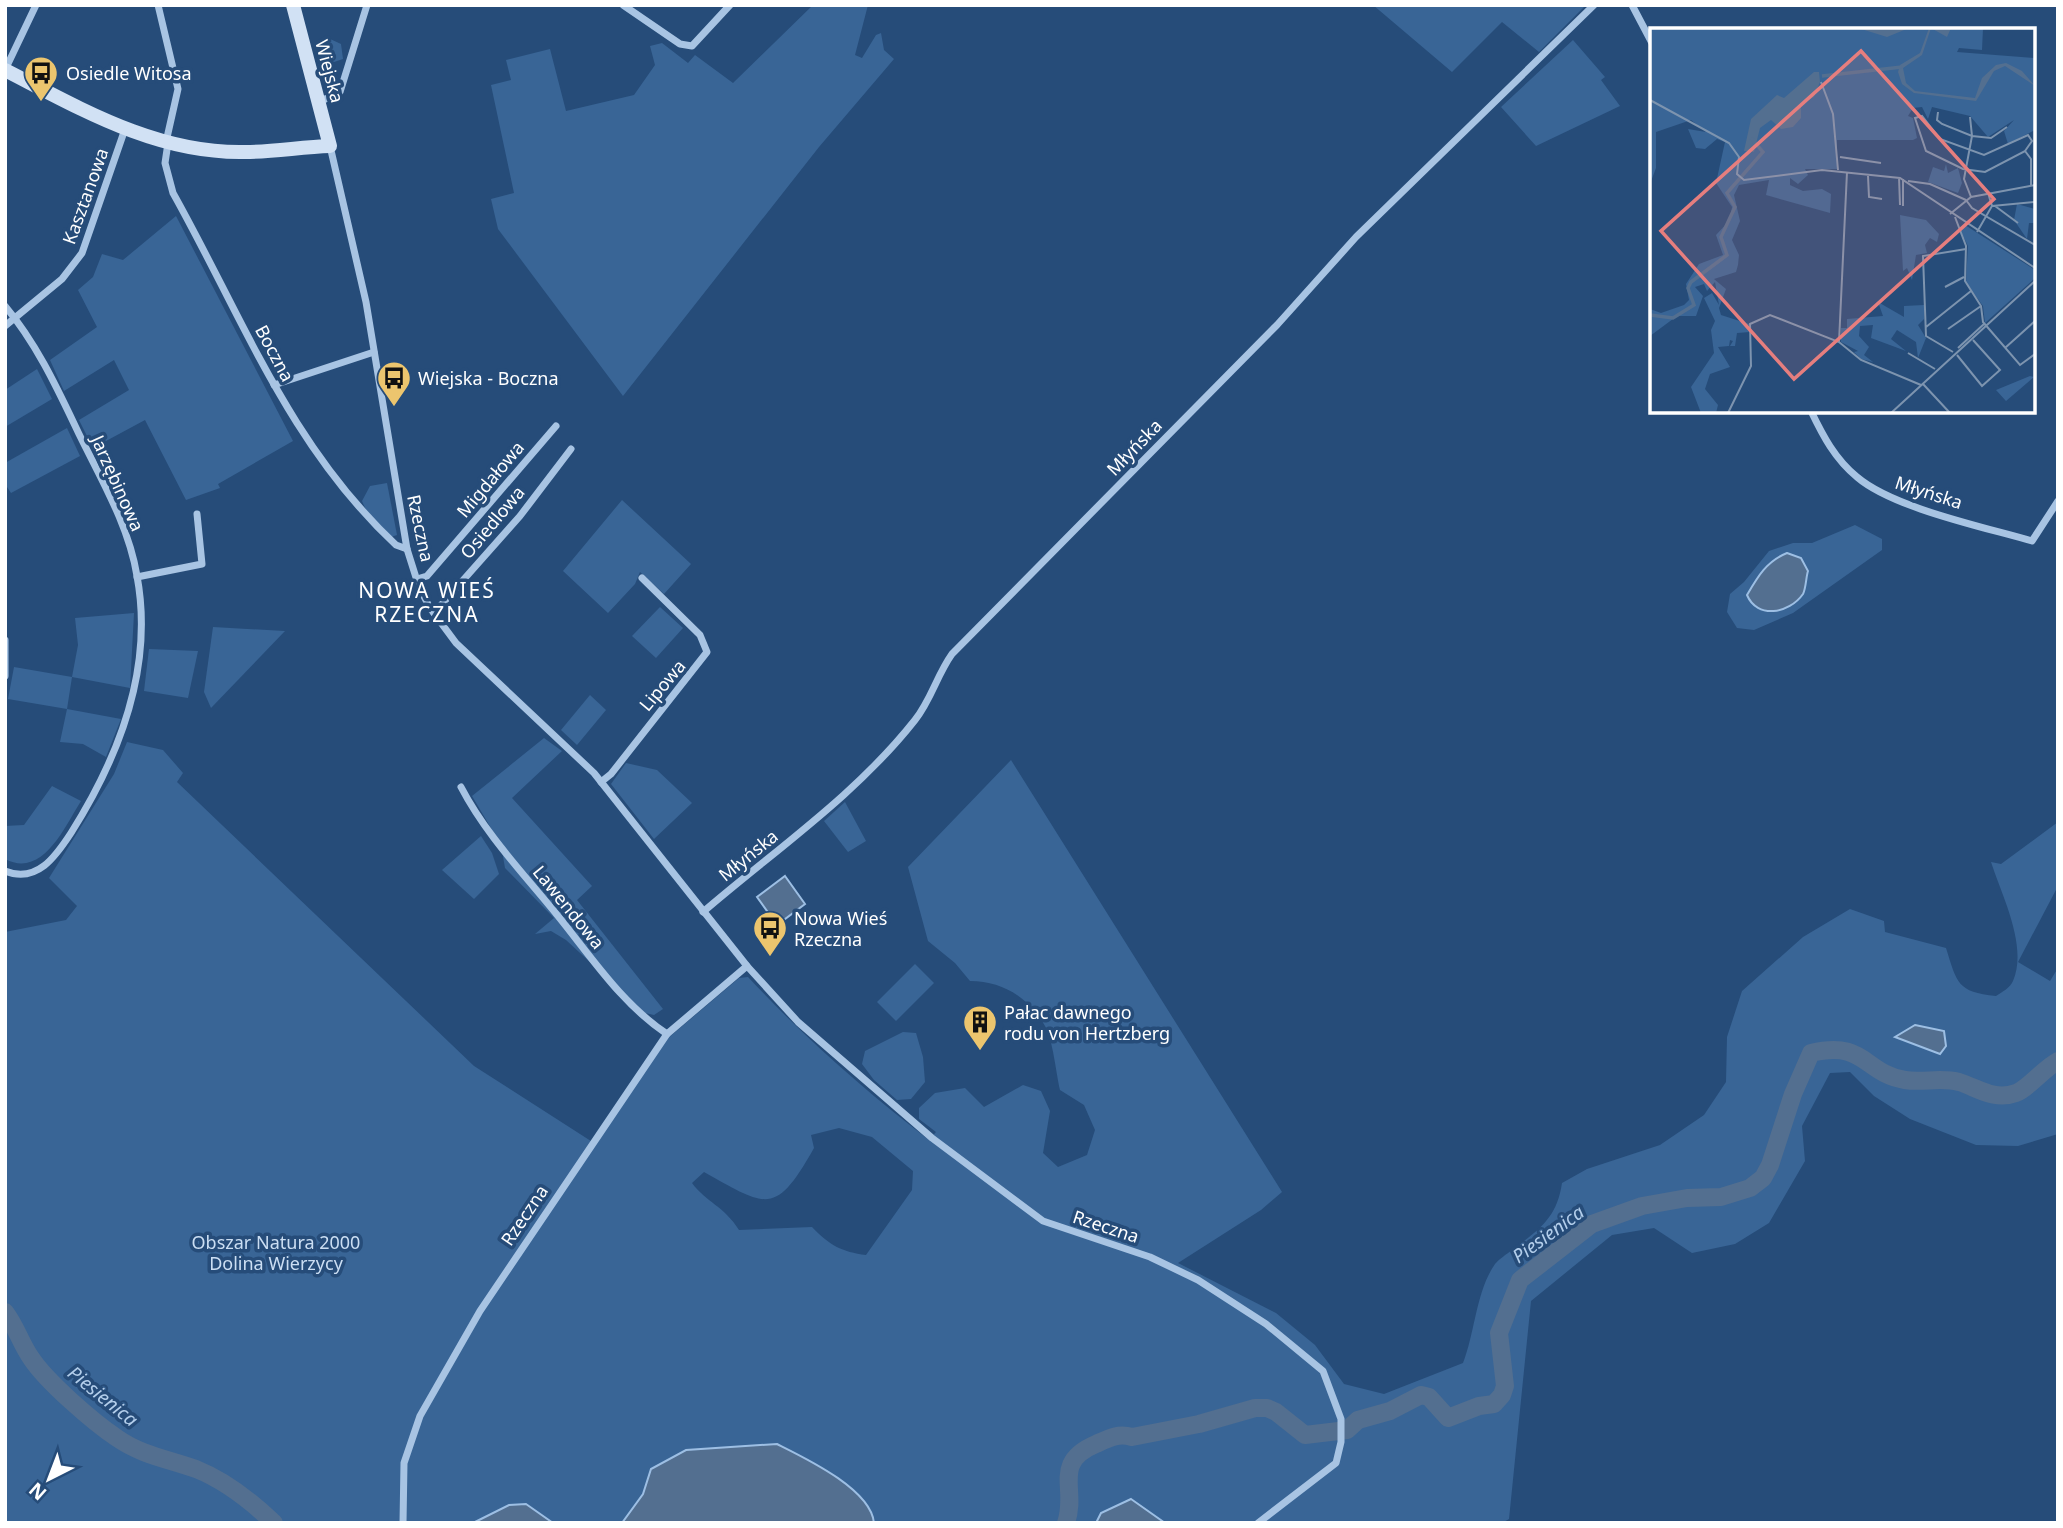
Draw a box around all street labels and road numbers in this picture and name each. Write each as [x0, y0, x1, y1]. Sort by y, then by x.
street label: Wiejska [310, 37, 350, 105]
street label: Kasztanowa [56, 145, 114, 247]
street label: Boczna [250, 320, 300, 386]
street label: Młyńska [1101, 414, 1167, 480]
street label: Jarzębinowa [85, 429, 150, 535]
street label: Migdałowa [451, 436, 529, 522]
street label: Młyńska [1892, 470, 1966, 514]
street label: Osiedlowa [455, 481, 529, 563]
street label: Rzeczna [402, 492, 440, 564]
street label: Lipowa [634, 654, 690, 716]
street label: Młyńska [713, 824, 783, 886]
street label: Lawendowa [528, 860, 610, 954]
street label: Rzeczna [495, 1180, 553, 1250]
street label: Rzeczna [1070, 1204, 1142, 1248]

